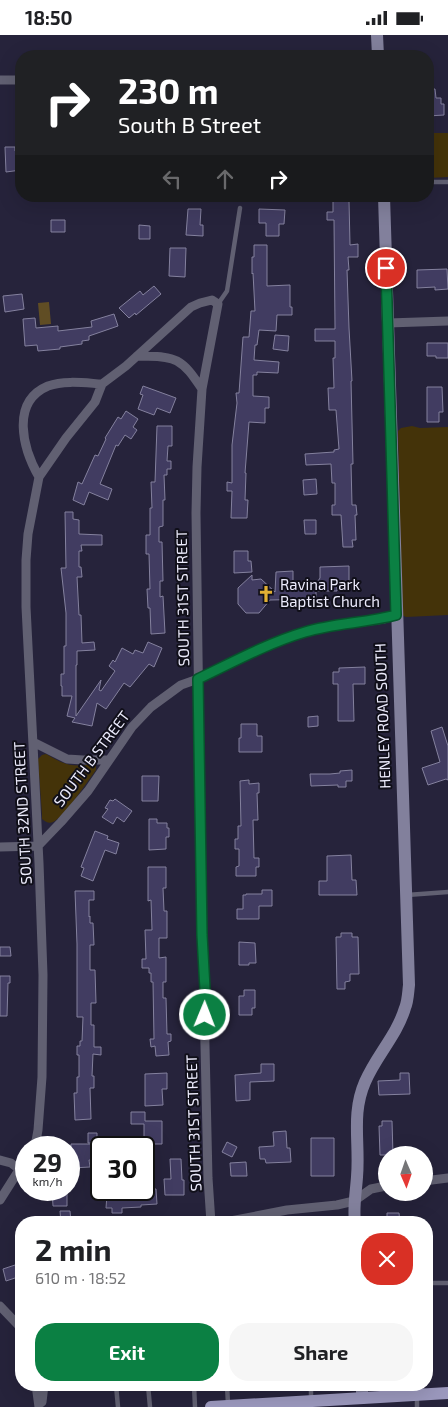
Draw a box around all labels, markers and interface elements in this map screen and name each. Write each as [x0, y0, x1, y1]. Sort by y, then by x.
text: 18:50 [25, 6, 72, 29]
text: 230 m [118, 69, 219, 111]
icon: right [35, 70, 100, 135]
text: South B Street [118, 111, 261, 137]
icon: left [158, 165, 186, 193]
icon: ahead [211, 165, 239, 193]
icon: right [264, 165, 292, 193]
pin [365, 247, 407, 289]
icon: arrive [372, 254, 400, 282]
street label: SOUTH 31ST STREET [172, 529, 192, 667]
place label: Ravina Park Baptist Church [280, 575, 380, 610]
church icon: Ravina Park Baptist Church [256, 584, 276, 604]
street label: HENLEY ROAD SOUTH [370, 643, 394, 789]
street label: SOUTH B STREET [49, 707, 133, 810]
street label: SOUTH 32ND STREET [9, 741, 35, 885]
position arrow [178, 988, 230, 1040]
street label: SOUTH 31ST STREET [182, 1054, 204, 1192]
speed limit sign: 30 [90, 1136, 155, 1201]
north arrow [378, 1146, 432, 1201]
map controls [378, 1146, 433, 1201]
text: 29 [33, 1147, 62, 1177]
text: km/h [33, 1174, 62, 1188]
text: 2 min [35, 1231, 112, 1267]
button: close [361, 1233, 413, 1285]
text: 610 m · 18:52 [35, 1268, 126, 1287]
button: Exit [35, 1323, 219, 1381]
button: Share [229, 1323, 413, 1381]

